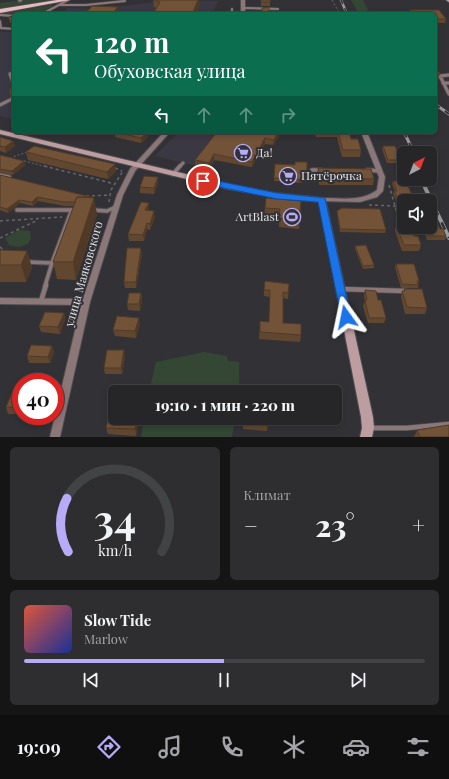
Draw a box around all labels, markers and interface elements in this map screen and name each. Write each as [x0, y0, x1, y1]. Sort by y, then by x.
text: 120 m [94, 23, 169, 60]
icon: left [28, 28, 80, 80]
text: Обуховская улица [94, 59, 245, 83]
icon: left [151, 104, 173, 126]
icon: ahead [193, 104, 215, 126]
icon: ahead [235, 104, 257, 126]
icon: right [277, 104, 299, 126]
supermarket icon: Да! [233, 143, 253, 163]
place label: Да! [256, 144, 273, 160]
north arrow [397, 146, 437, 186]
map controls [397, 146, 437, 234]
pin [186, 164, 220, 198]
supermarket icon: Пятёрочка [278, 166, 298, 186]
place label: Пятёрочка [301, 167, 362, 183]
icon: arrive [192, 170, 214, 192]
button: sound [397, 194, 437, 234]
sports icon: ArtBlast [282, 207, 302, 227]
place label: ArtBlast [234, 208, 280, 224]
street label: улица Маяковского [60, 219, 106, 329]
position arrow [325, 296, 367, 338]
speed limit sign: 40 [12, 373, 64, 425]
text: 19:10 · 1 мин · 220 m [155, 395, 295, 415]
text: Климат [244, 486, 291, 503]
text: 34 [94, 489, 136, 544]
text: 23° [315, 505, 355, 545]
text: − [244, 510, 258, 540]
text: + [412, 510, 425, 540]
text: km/h [98, 540, 132, 559]
text: Slow Tide [84, 610, 151, 630]
text: Marlow [84, 630, 128, 647]
icon: previous [80, 669, 102, 691]
icon: pause [213, 669, 235, 691]
icon: next [347, 669, 369, 691]
icon: directions [95, 733, 123, 761]
icon: music [156, 733, 184, 761]
icon: phone [218, 733, 246, 761]
icon: climate [280, 733, 308, 761]
icon: car [342, 733, 370, 761]
icon: filters [404, 733, 432, 761]
text: 19:09 [17, 735, 61, 759]

